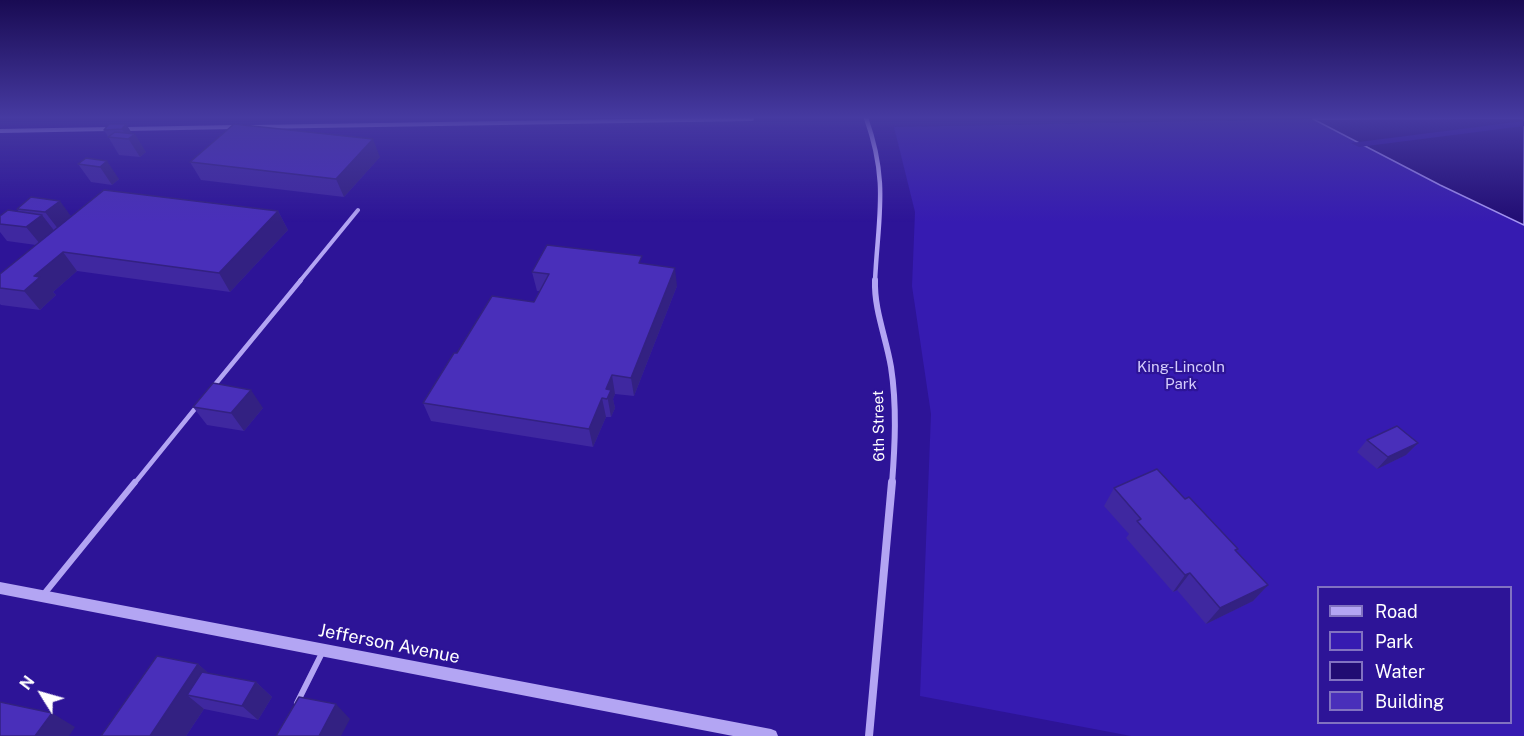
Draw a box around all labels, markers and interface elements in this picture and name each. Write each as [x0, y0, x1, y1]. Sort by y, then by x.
park label: King-Lincoln Park [1137, 358, 1225, 393]
street label: 6th Street [869, 390, 889, 462]
legend [1317, 586, 1512, 724]
text: Road [1375, 601, 1418, 622]
street label: Jefferson Avenue [316, 620, 462, 668]
text: Park [1375, 631, 1413, 652]
text: Water [1375, 661, 1425, 682]
north arrow [12, 664, 72, 724]
text: N [16, 672, 39, 694]
text: Building [1375, 691, 1444, 712]

